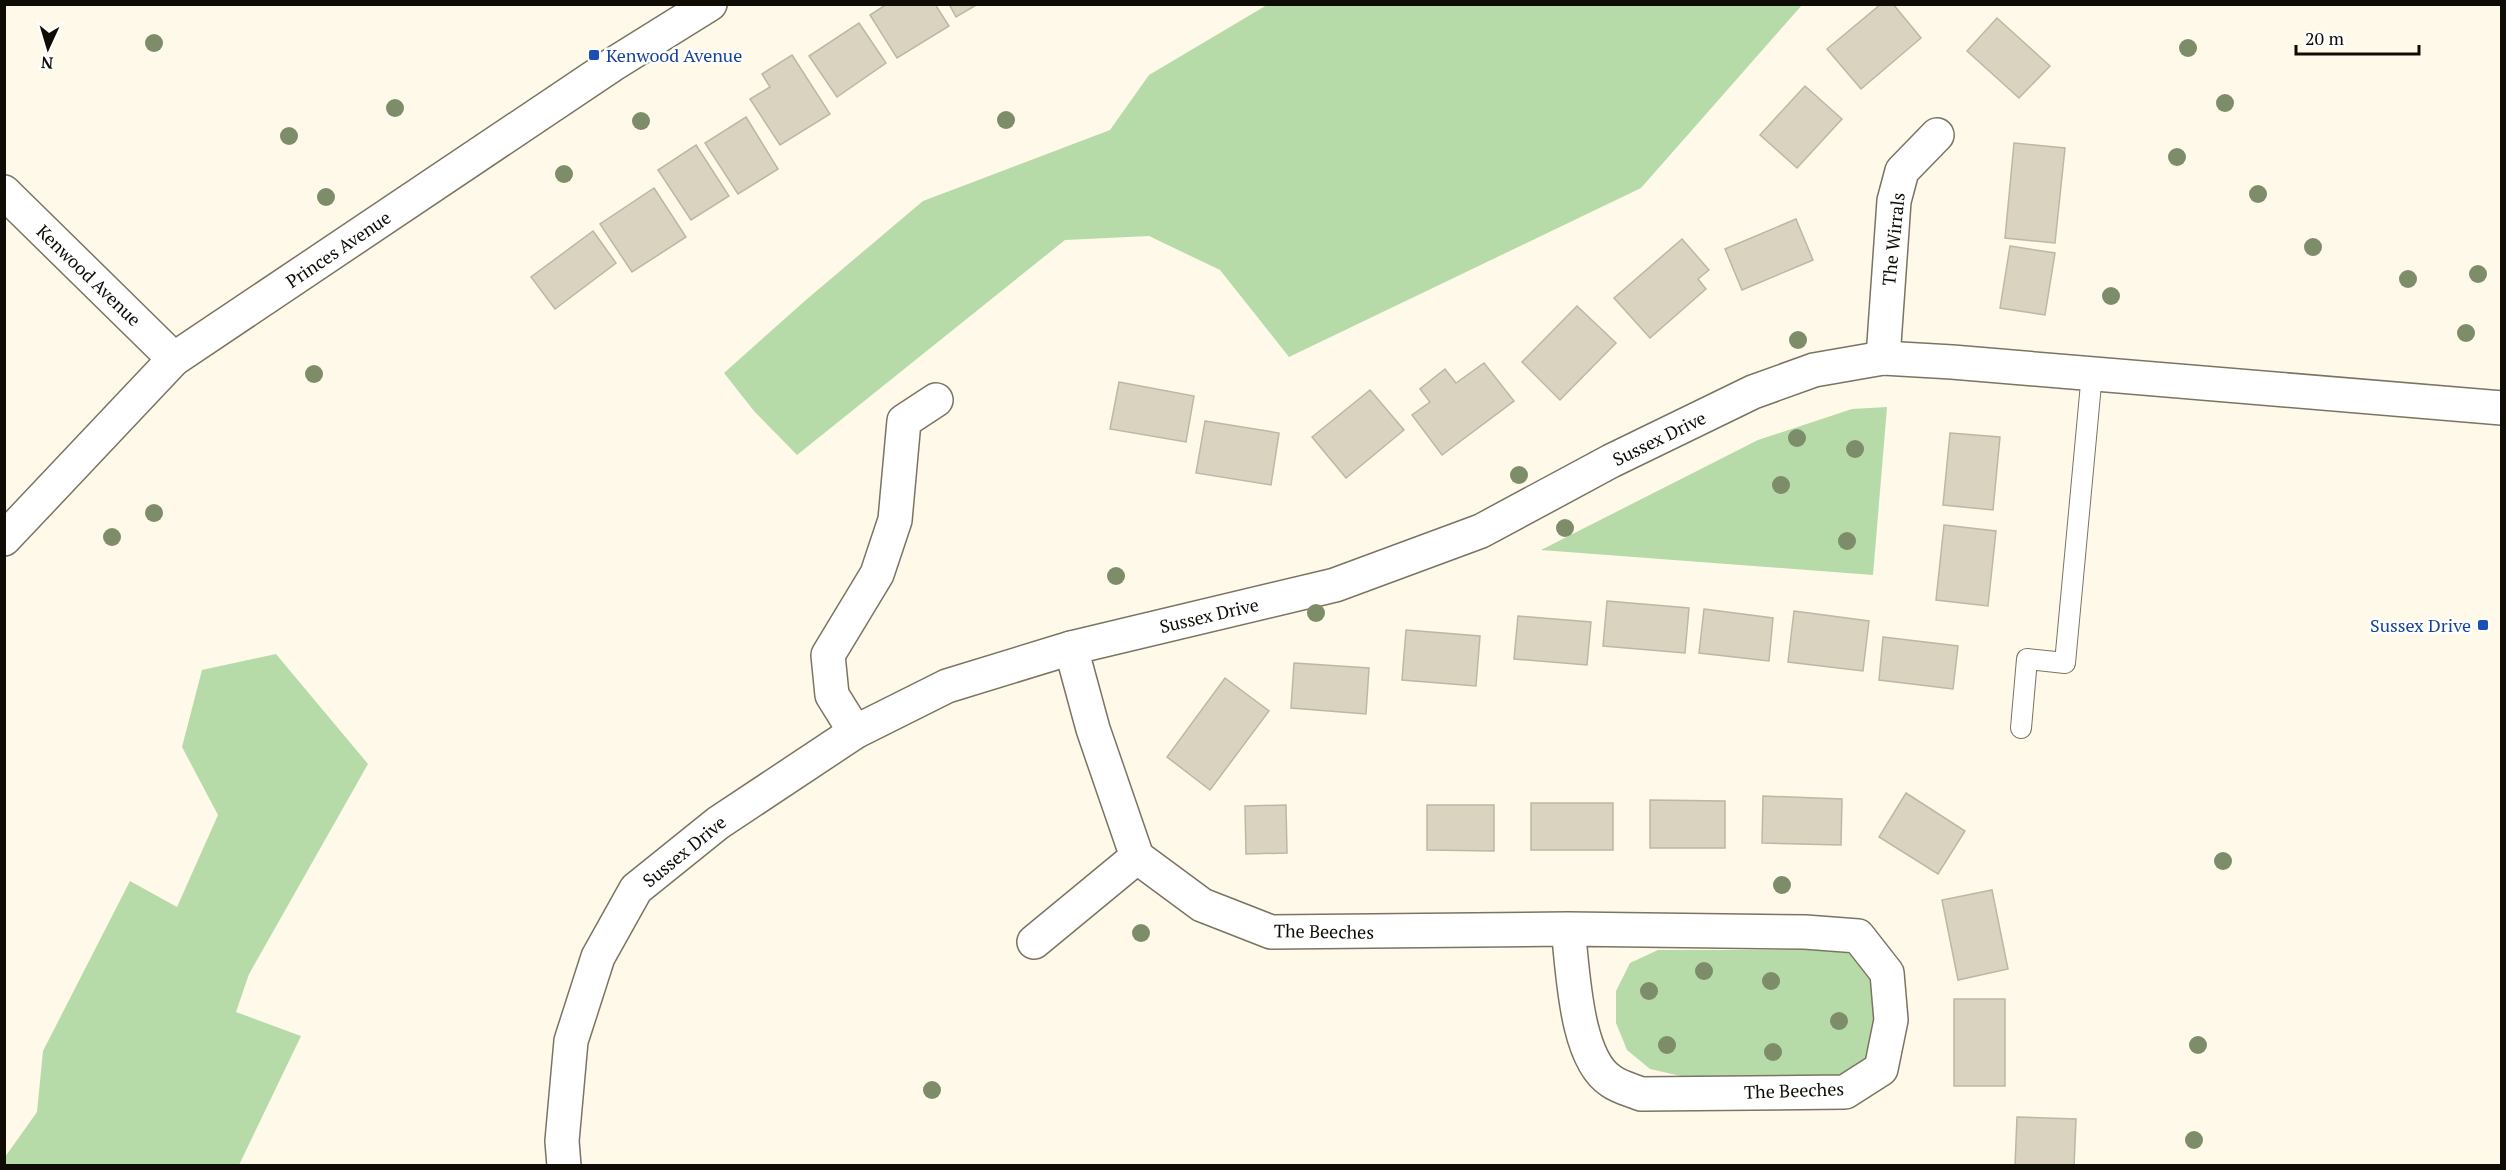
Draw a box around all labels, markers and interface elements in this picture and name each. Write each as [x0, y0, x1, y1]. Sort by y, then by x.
north arrow [18, 18, 78, 78]
scale bar [2296, 18, 2419, 56]
text: 20 m [2305, 26, 2345, 50]
place label: Kenwood Avenue [606, 43, 742, 67]
marker: Kenwood Avenue [587, 48, 601, 62]
text: N [40, 52, 54, 74]
street label: The Wirrals [1876, 191, 1910, 287]
street label: Princes Avenue [281, 205, 395, 293]
street label: Kenwood Avenue [32, 219, 146, 331]
street label: Sussex Drive [1608, 405, 1710, 471]
street label: Sussex Drive [1157, 592, 1261, 638]
place label: Sussex Drive [2370, 613, 2471, 637]
marker: Sussex Drive [2476, 618, 2490, 632]
street label: Sussex Drive [637, 810, 731, 892]
street label: The Beeches [1274, 918, 1374, 944]
street label: The Beeches [1744, 1076, 1844, 1104]

